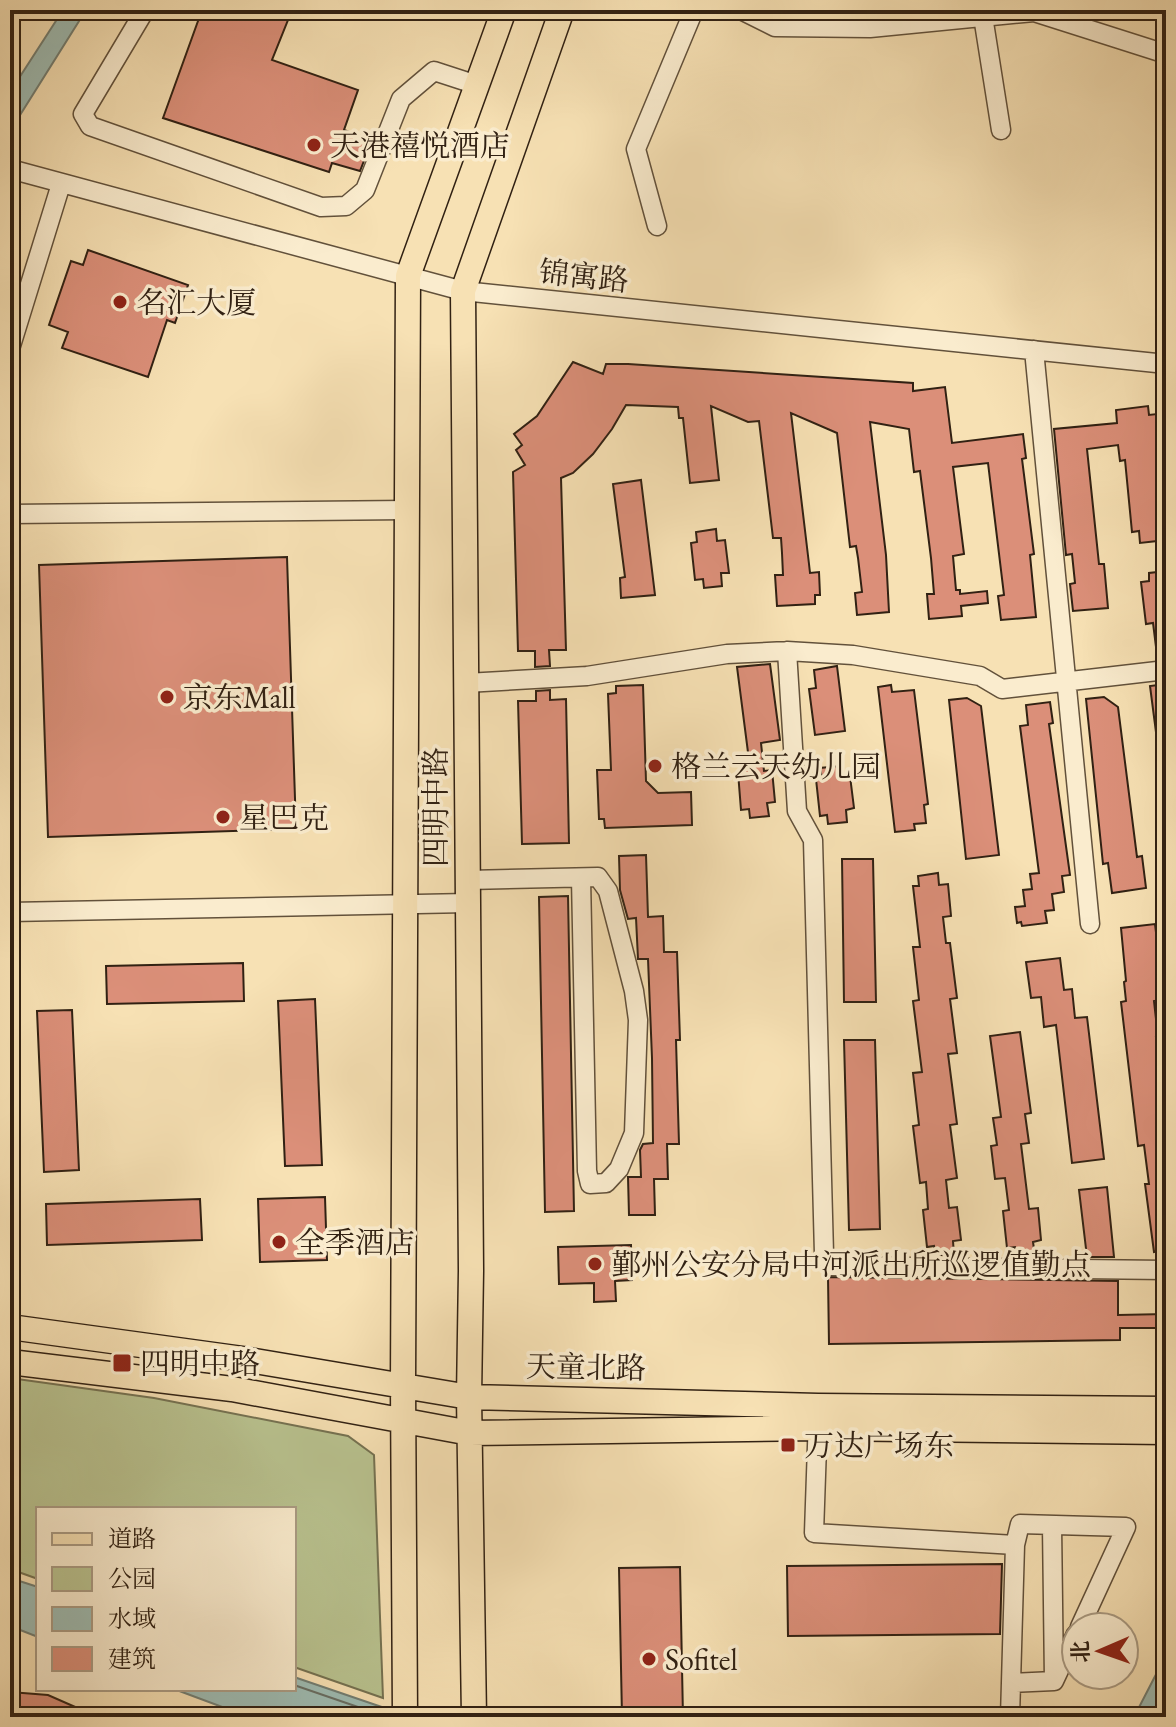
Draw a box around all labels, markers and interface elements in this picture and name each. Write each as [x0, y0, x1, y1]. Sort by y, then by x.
place label: 天港禧悦酒店 [330, 126, 510, 165]
marker: 天港禧悦酒店 [305, 136, 323, 154]
street label: 锦寓路 [537, 252, 631, 300]
place label: 名汇大厦 [136, 283, 256, 322]
marker: 名汇大厦 [111, 293, 129, 311]
place label: 京东Mall [183, 678, 296, 717]
marker: 京东Mall [158, 688, 176, 706]
street label: 四明中路 [416, 747, 455, 867]
place label: 格兰云天幼儿园 [671, 747, 881, 786]
marker: 格兰云天幼儿园 [646, 757, 664, 775]
place label: 星巴克 [239, 798, 329, 837]
marker: 星巴克 [214, 808, 232, 826]
place label: 全季酒店 [295, 1223, 415, 1262]
marker: 全季酒店 [270, 1233, 288, 1251]
place label: 鄞州公安分局中河派出所巡逻值勤点 [611, 1245, 1091, 1284]
marker: 鄞州公安分局中河派出所巡逻值勤点 [586, 1255, 604, 1273]
place label: 四明中路 [140, 1344, 260, 1383]
street label: 天童北路 [526, 1346, 646, 1388]
marker: 四明中路 [111, 1352, 133, 1374]
place label: 万达广场东 [804, 1426, 954, 1465]
marker: 万达广场东 [779, 1436, 797, 1454]
legend [36, 1507, 296, 1691]
text: 道路 [108, 1523, 156, 1554]
text: 公园 [108, 1563, 156, 1594]
text: 水域 [108, 1603, 156, 1634]
north arrow [1060, 1611, 1140, 1691]
place label: Sofitel [665, 1640, 738, 1679]
text: 北 [1066, 1640, 1095, 1663]
text: 建筑 [108, 1643, 156, 1674]
marker: Sofitel [640, 1650, 658, 1668]

